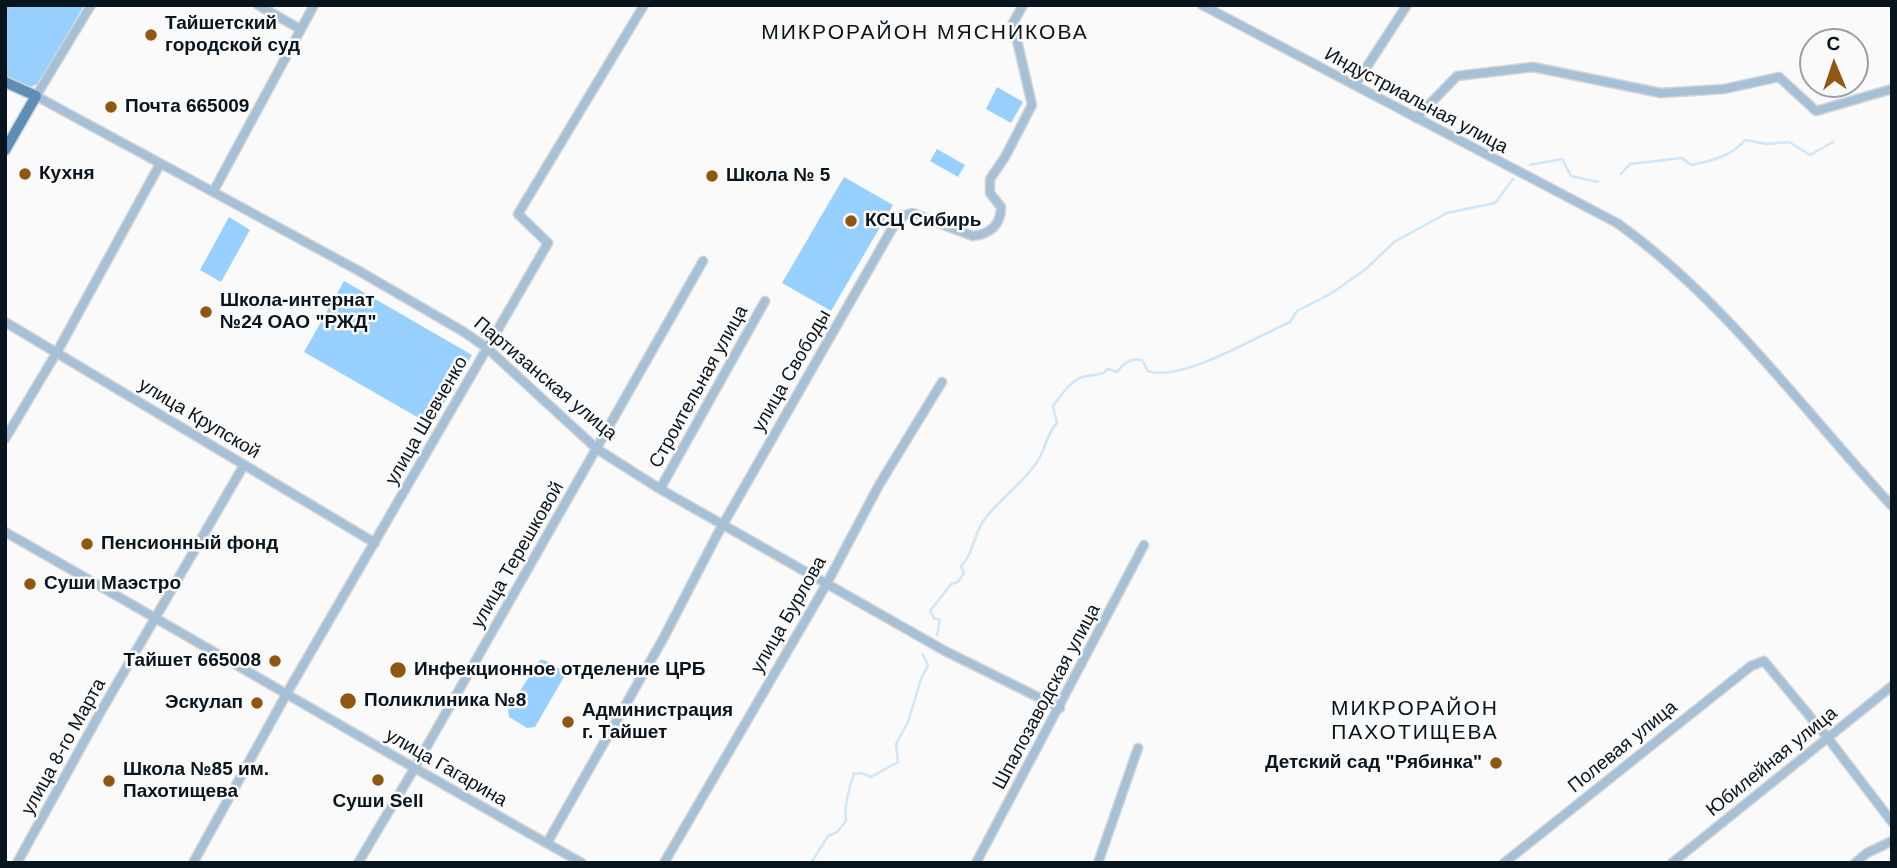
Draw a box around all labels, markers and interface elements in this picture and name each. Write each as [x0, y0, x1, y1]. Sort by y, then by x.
place label: Тайшетский городской суд [165, 13, 300, 57]
district label: МИКРОРАЙОН МЯСНИКОВА [764, 20, 1086, 46]
marker: Тайшетский городской суд [143, 27, 159, 43]
north arrow [1799, 28, 1869, 98]
text: С [1826, 33, 1841, 54]
street label: Индустриальная улица [1320, 43, 1512, 159]
place label: Почта 665009 [125, 96, 249, 118]
marker: Почта 665009 [103, 99, 119, 115]
place label: Кухня [39, 163, 95, 185]
place label: Школа № 5 [726, 165, 830, 187]
marker: Кухня [17, 166, 33, 182]
marker: Школа № 5 [704, 168, 720, 184]
place label: КСЦ Сибирь [865, 210, 981, 232]
marker: КСЦ Сибирь [843, 213, 859, 229]
place label: Школа-интернат №24 ОАО "РЖД" [220, 290, 377, 334]
street label: Строительная улица [645, 302, 753, 472]
marker: Школа-интернат №24 ОАО "РЖД" [198, 304, 214, 320]
street label: улица Свободы [748, 306, 836, 436]
street label: Партизанская улица [469, 312, 621, 446]
street label: улица Шевченко [381, 353, 473, 489]
street label: улица Крупской [134, 374, 264, 464]
street label: улица Терешковой [467, 478, 569, 632]
place label: Пенсионный фонд [101, 533, 278, 555]
marker: Пенсионный фонд [79, 536, 95, 552]
street label: улица Бурлова [746, 553, 832, 677]
place label: Суши Маэстро [44, 573, 181, 595]
marker: Суши Маэстро [22, 576, 38, 592]
street label: Шпалозаводская улица [988, 600, 1106, 794]
place label: Тайшет 665008 [123, 650, 261, 672]
marker: Тайшет 665008 [267, 653, 283, 669]
place label: Инфекционное отделение ЦРБ [414, 659, 705, 681]
marker: Инфекционное отделение ЦРБ [388, 660, 408, 680]
street label: улица 8-го Марта [17, 675, 111, 819]
place label: Поликлиника №8 [364, 690, 526, 712]
marker: Поликлиника №8 [338, 691, 358, 711]
place label: Эскулап [165, 692, 243, 714]
marker: Эскулап [249, 695, 265, 711]
district label: МИКРОРАЙОН ПАХОТИЩЕВА [1332, 696, 1498, 746]
street label: Полевая улица [1564, 696, 1682, 798]
place label: Администрация г. Тайшет [582, 700, 733, 744]
street label: Юбилейная улица [1702, 702, 1842, 822]
marker: Администрация г. Тайшет [560, 714, 576, 730]
street label: улица Гагарина [381, 724, 511, 812]
place label: Детский сад "Рябинка" [1265, 752, 1482, 774]
marker: Детский сад "Рябинка" [1488, 755, 1504, 771]
place label: Школа №85 им. Пахотищева [123, 759, 269, 803]
marker: Суши Sell [370, 772, 386, 788]
marker: Школа №85 им. Пахотищева [101, 773, 117, 789]
place label: Суши Sell [333, 791, 423, 813]

